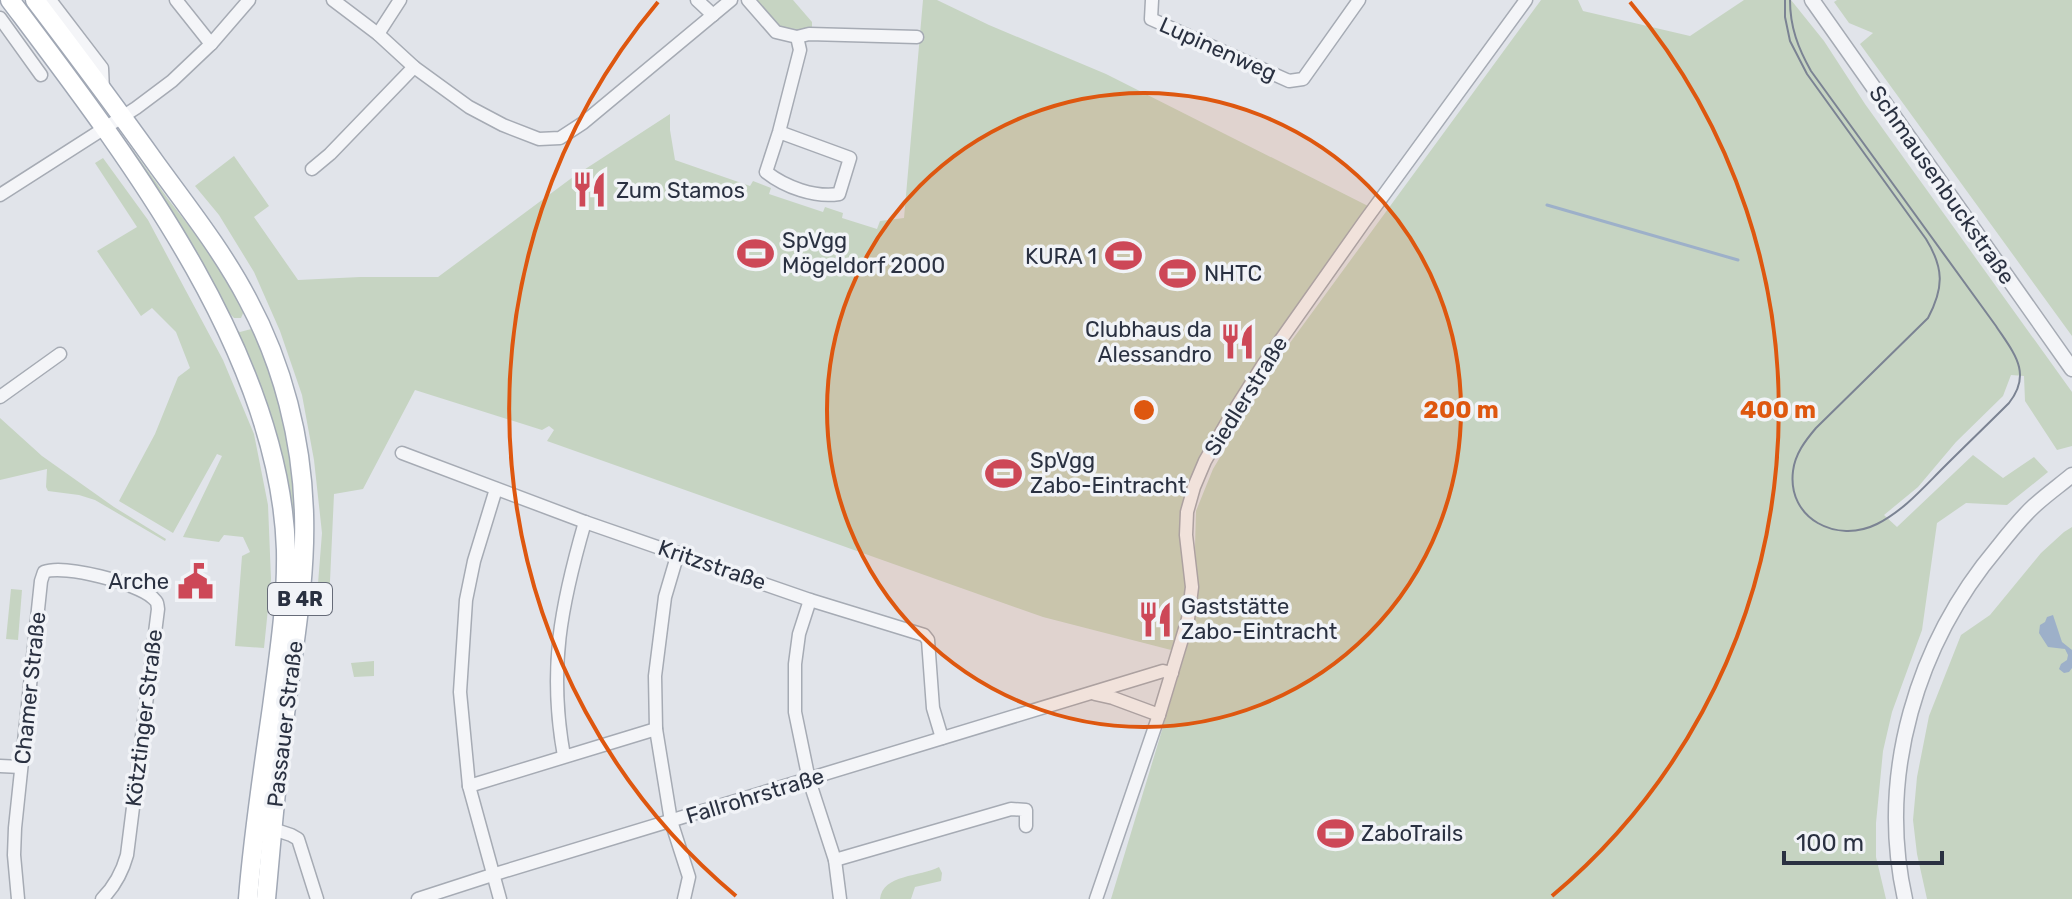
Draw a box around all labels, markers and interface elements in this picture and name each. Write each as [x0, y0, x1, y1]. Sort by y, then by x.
street label: Lupinenweg [1155, 11, 1281, 87]
street label: Schmausenbuckstraße [1863, 81, 2021, 289]
restaurant icon: Zum Stamos [571, 171, 609, 209]
place label: Zum Stamos [616, 177, 745, 204]
place label: SpVgg Mögeldorf 2000 [782, 227, 945, 279]
sports icon: SpVgg Mögeldorf 2000 [737, 234, 775, 272]
sports icon: KURA 1 [1104, 237, 1142, 275]
place label: KURA 1 [1025, 243, 1097, 270]
sports icon: NHTC [1159, 254, 1197, 292]
place label: NHTC [1204, 260, 1262, 287]
place label: Clubhaus da Alessandro [1085, 316, 1212, 368]
restaurant icon: Clubhaus da Alessandro [1219, 323, 1257, 361]
street label: Siedlerstraße [1199, 331, 1293, 461]
centre of rings [1130, 396, 1158, 424]
text: 200 m [1423, 396, 1499, 424]
text: 400 m [1740, 396, 1816, 424]
place label: SpVgg Zabo-Eintracht [1030, 447, 1187, 499]
sports icon: SpVgg Zabo-Eintracht [985, 454, 1023, 492]
street label: Kritzstraße [655, 534, 769, 596]
public building icon: Arche [176, 562, 214, 600]
place label: Arche [108, 568, 169, 595]
road number: B 4R [268, 583, 332, 615]
place label: Gaststätte Zabo-Eintracht [1181, 593, 1338, 645]
restaurant icon: Gaststätte Zabo-Eintracht [1136, 600, 1174, 638]
street label: Chamer Straße [9, 610, 51, 766]
street label: Kötztinger Straße [120, 628, 168, 808]
street label: Passauer Straße [261, 639, 309, 809]
street label: Fallrohrstraße [683, 762, 827, 830]
sports icon: ZaboTrails [1316, 814, 1354, 852]
scale bar [1784, 815, 1942, 865]
place label: ZaboTrails [1361, 820, 1463, 847]
text: 100 m [1796, 829, 1864, 857]

